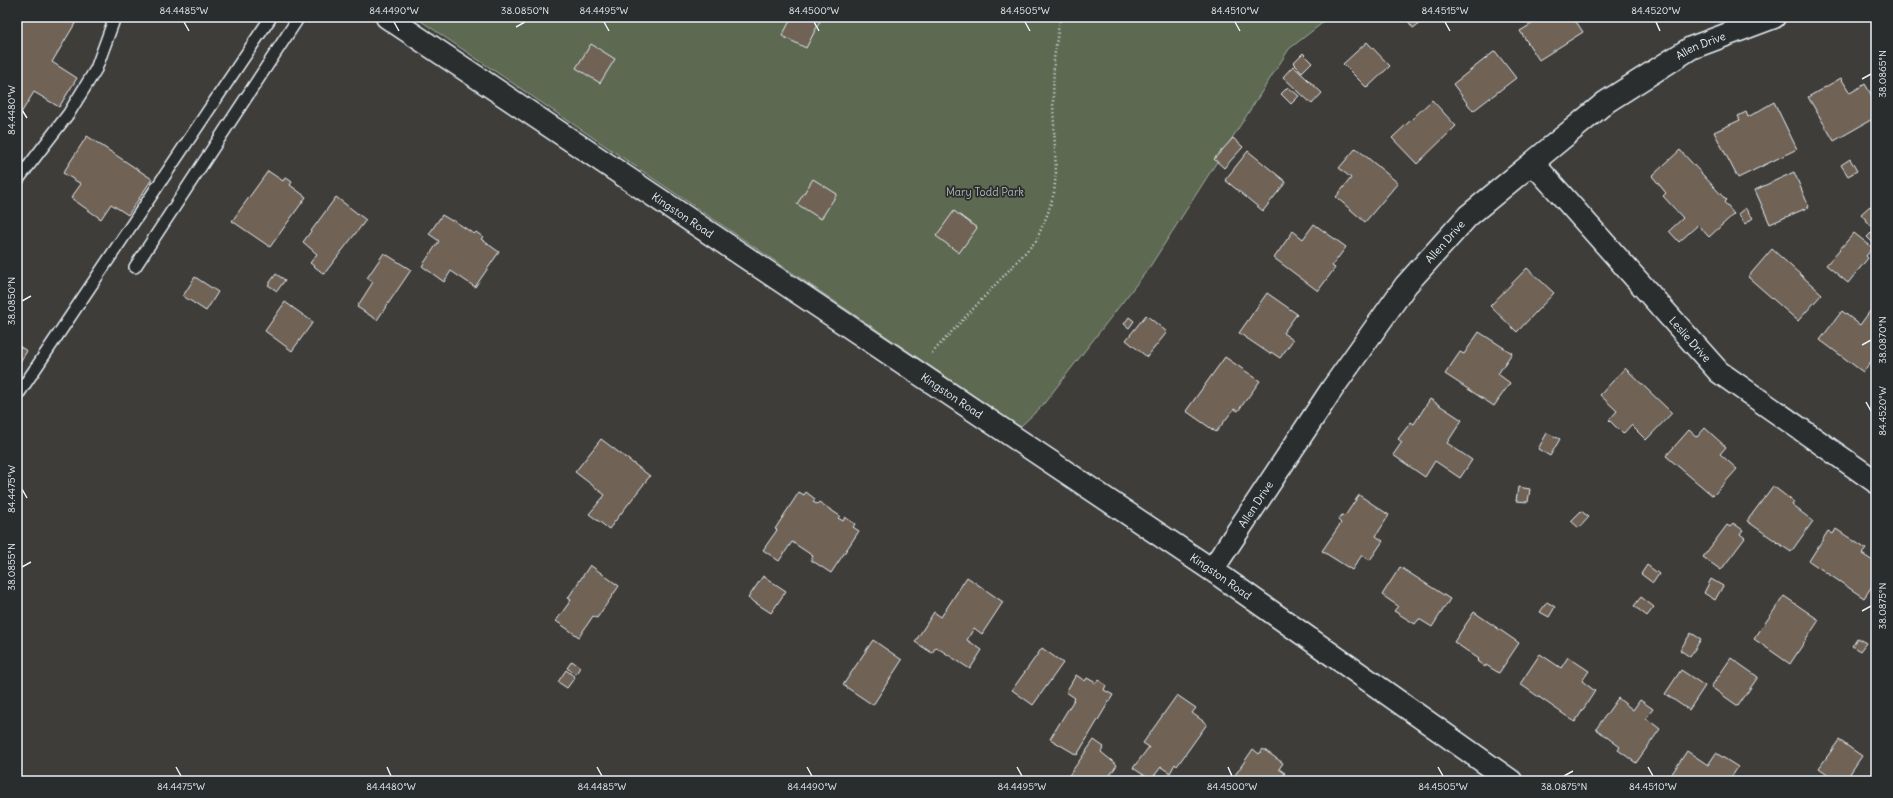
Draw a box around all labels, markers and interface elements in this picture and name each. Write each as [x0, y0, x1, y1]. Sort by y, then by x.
text: 84.4485°W [160, 4, 208, 17]
text: 84.4490°W [369, 4, 419, 17]
text: 38.0850°N [501, 4, 549, 17]
text: 84.4495°W [580, 4, 628, 17]
text: 84.4500°W [789, 4, 839, 17]
text: 84.4505°W [1000, 4, 1050, 17]
text: 84.4510°W [1211, 4, 1259, 17]
text: 84.4515°W [1421, 4, 1469, 17]
text: 84.4520°W [1631, 4, 1681, 17]
street label: Allen Drive [1673, 29, 1727, 63]
text: 38.0865°N [1876, 50, 1889, 98]
text: 84.4480°W [5, 85, 18, 135]
park label: Mary Todd Park [946, 185, 1024, 199]
street label: Kingston Road [649, 189, 717, 241]
street label: Allen Drive [1422, 217, 1468, 266]
text: 38.0850°N [5, 277, 18, 325]
street label: Leslie Drive [1666, 314, 1714, 365]
text: 38.0870°N [1876, 316, 1889, 364]
street label: Kingston Road [918, 370, 986, 422]
text: 84.4520°W [1876, 386, 1889, 436]
text: 84.4475°W [5, 465, 18, 513]
street label: Allen Drive [1235, 478, 1276, 530]
text: 38.0855°N [5, 543, 18, 591]
street label: Kingston Road [1187, 550, 1255, 603]
text: 38.0875°N [1876, 583, 1889, 629]
text: 84.4475°W [157, 780, 205, 793]
text: 84.4480°W [366, 780, 416, 793]
text: 84.4485°W [578, 780, 626, 793]
text: 84.4490°W [787, 780, 837, 793]
text: 84.4495°W [998, 780, 1046, 793]
text: 84.4500°W [1207, 780, 1257, 793]
text: 84.4505°W [1418, 780, 1468, 793]
text: 38.0875°N [1541, 780, 1587, 793]
text: 84.4510°W [1629, 780, 1677, 793]

